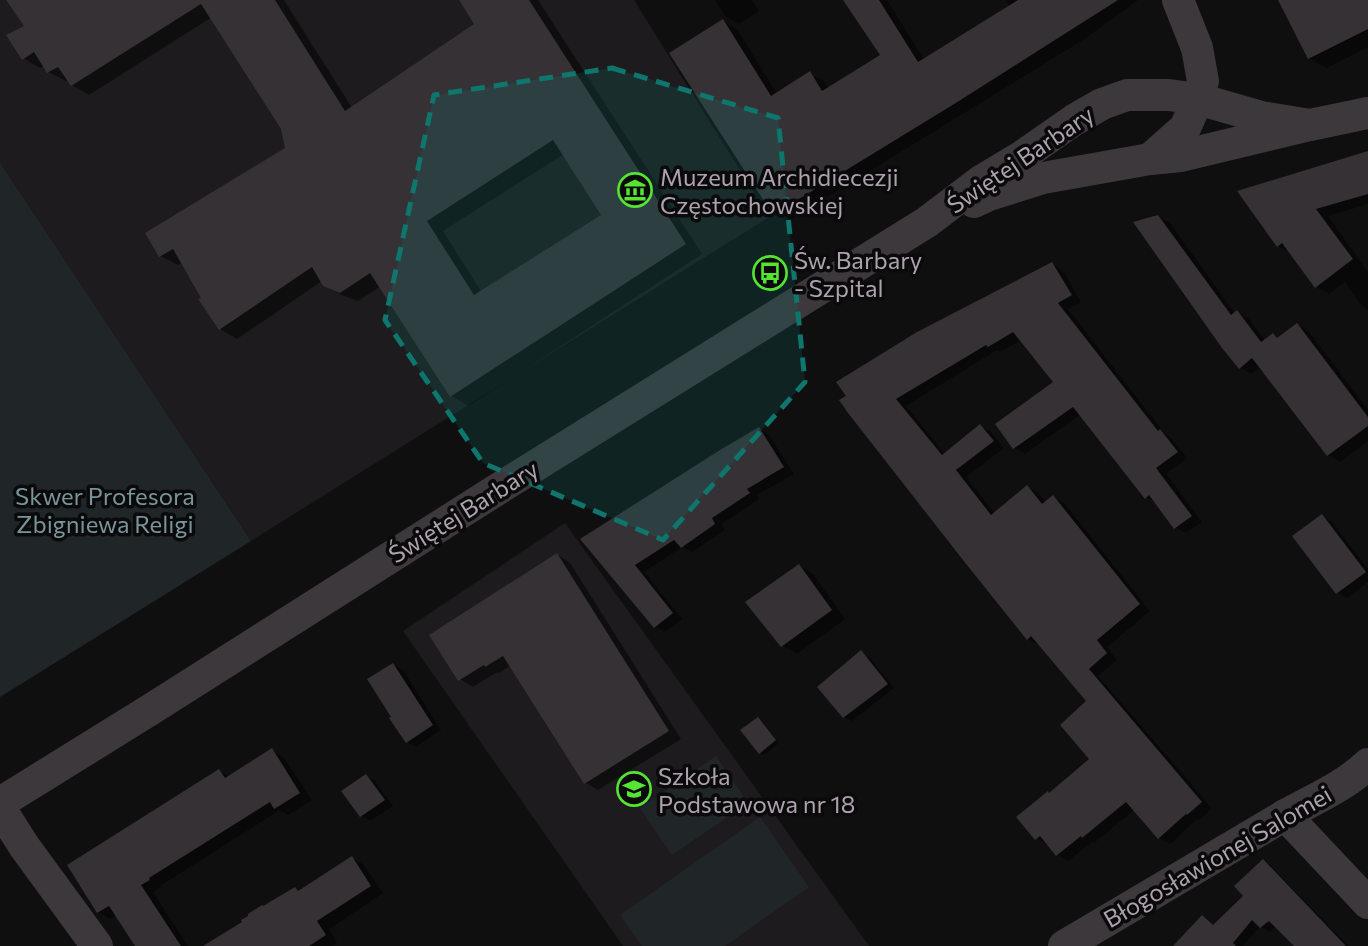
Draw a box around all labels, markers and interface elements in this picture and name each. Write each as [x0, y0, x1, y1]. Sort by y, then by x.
street label: Świętej Barbary [941, 99, 1099, 219]
place label: Muzeum Archidiecezji Częstochowskiej [660, 162, 899, 219]
museum icon: Muzeum Archidiecezji Częstochowskiej [616, 171, 654, 209]
place label: Św. Barbary - Szpital [794, 245, 922, 302]
bus stop icon: Św. Barbary - Szpital [751, 254, 789, 292]
street label: Świętej Barbary [383, 453, 543, 569]
park label: Skwer Profesora Zbigniewa Religi [15, 481, 195, 538]
place label: Szkoła Podstawowa nr 18 [658, 761, 855, 818]
school or university icon: Szkoła Podstawowa nr 18 [615, 770, 653, 808]
street label: Błogosławionej Salomei [1098, 779, 1336, 933]

